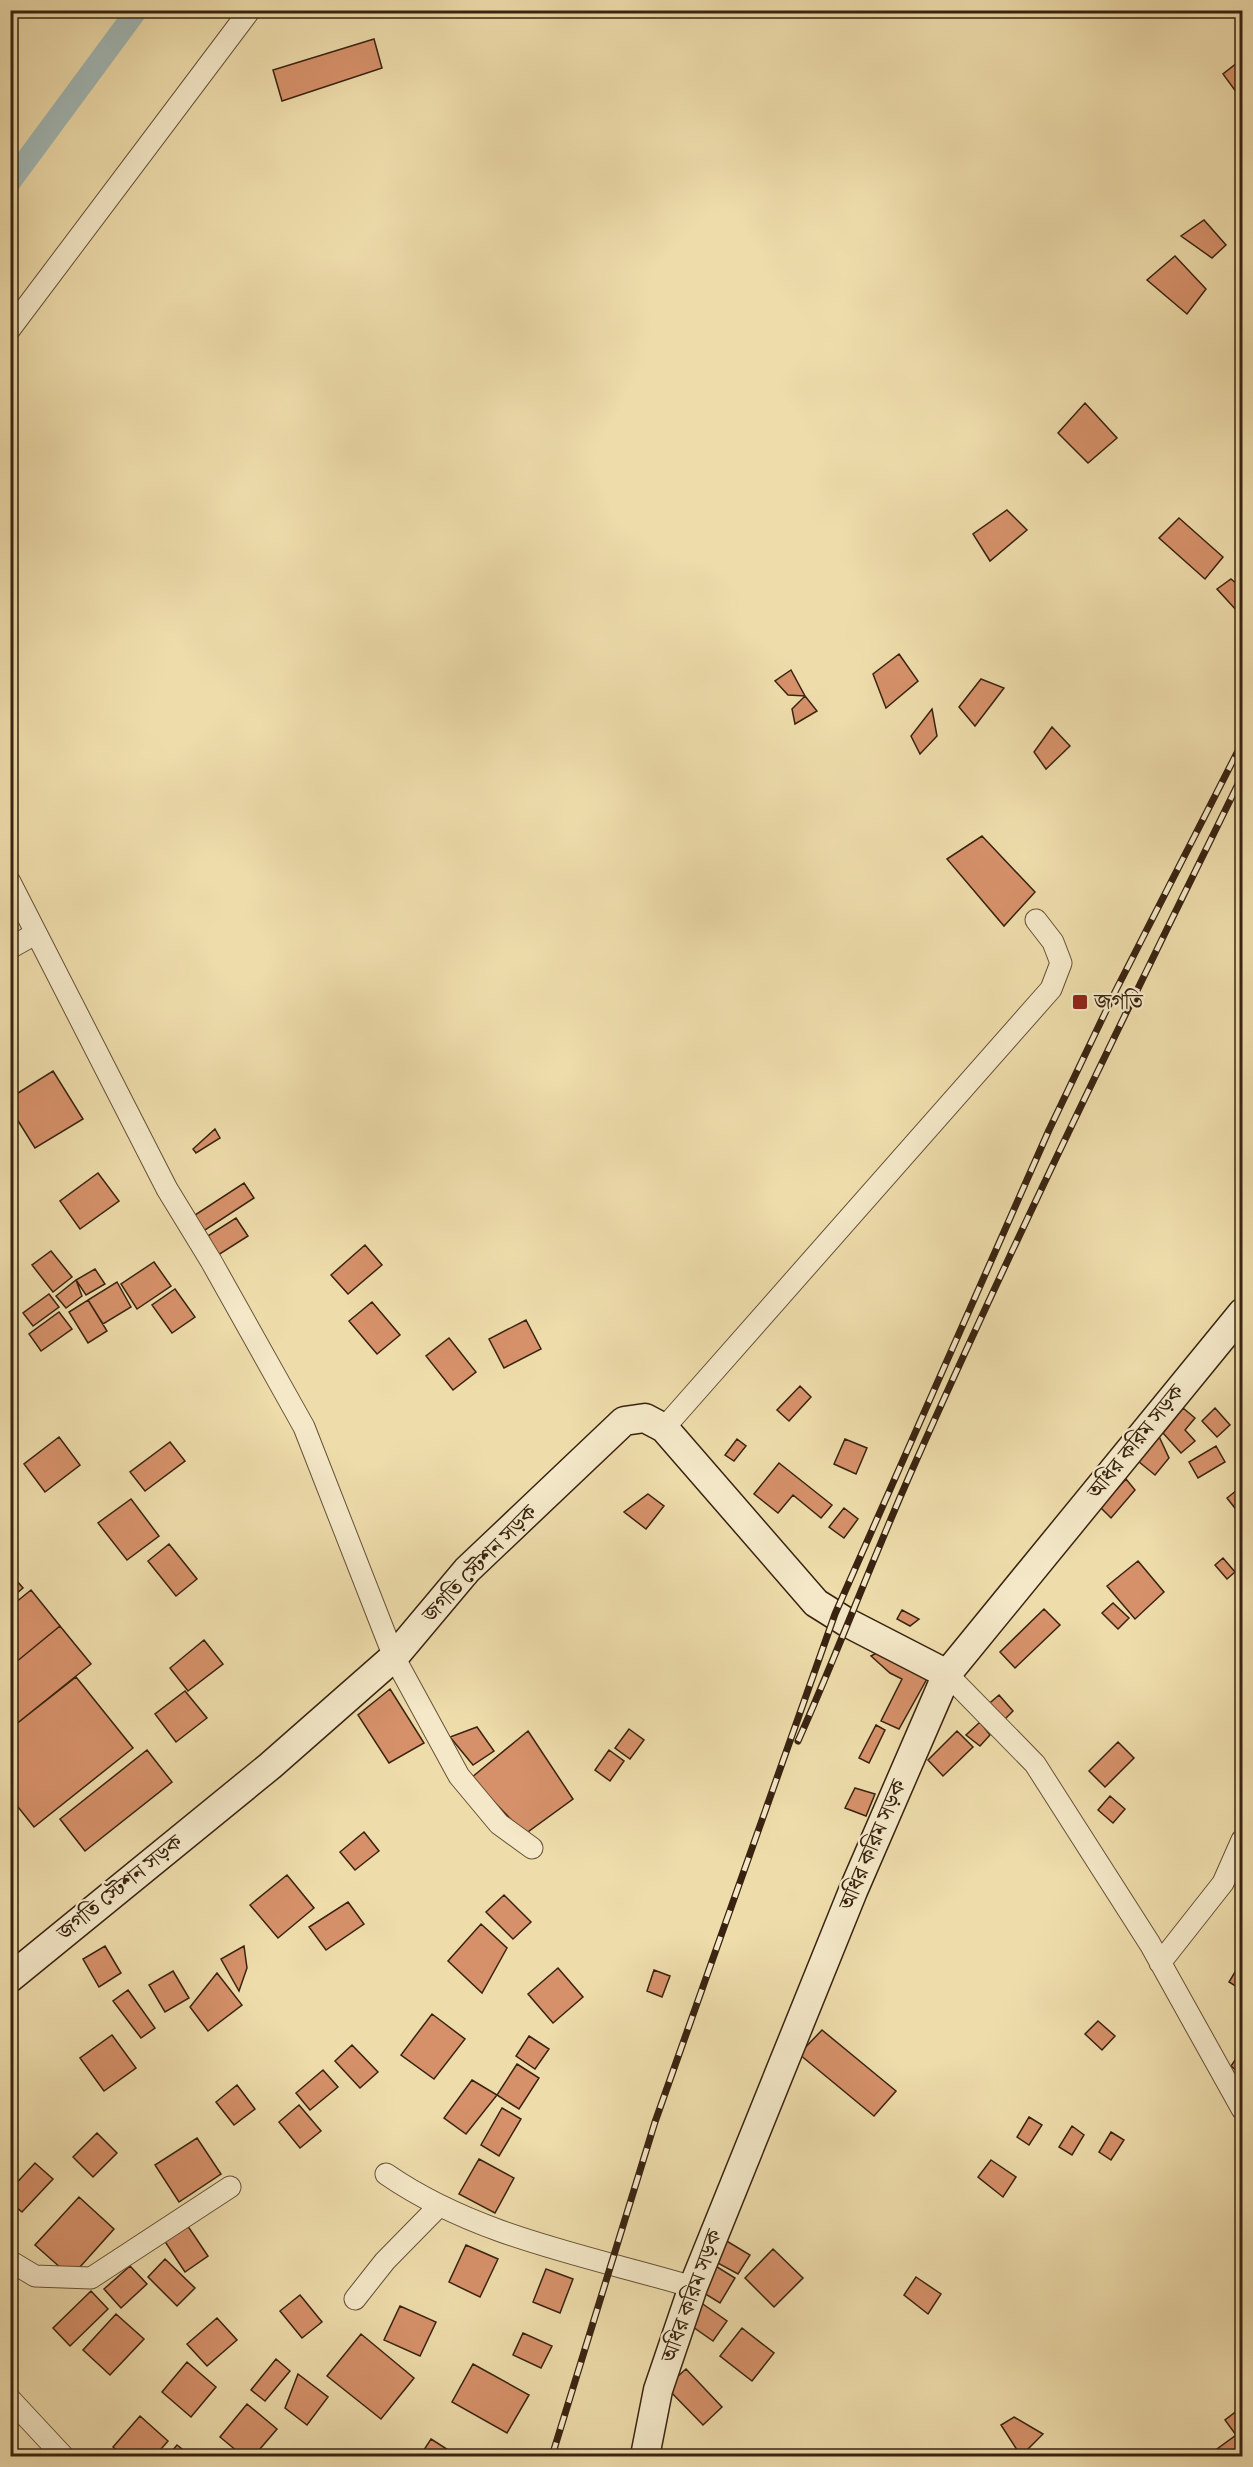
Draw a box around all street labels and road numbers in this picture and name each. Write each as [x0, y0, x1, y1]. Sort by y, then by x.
street label: অধির করিম সড়ক [1080, 1378, 1191, 1505]
street label: জগতি স্টেশন সড়ক [416, 1498, 544, 1629]
street label: অধির করিম সড়ক [832, 1774, 913, 1915]
street label: জগতি স্টেশন সড়ক [50, 1827, 189, 1947]
street label: অধির করিম সড়ক [654, 2224, 729, 2367]

